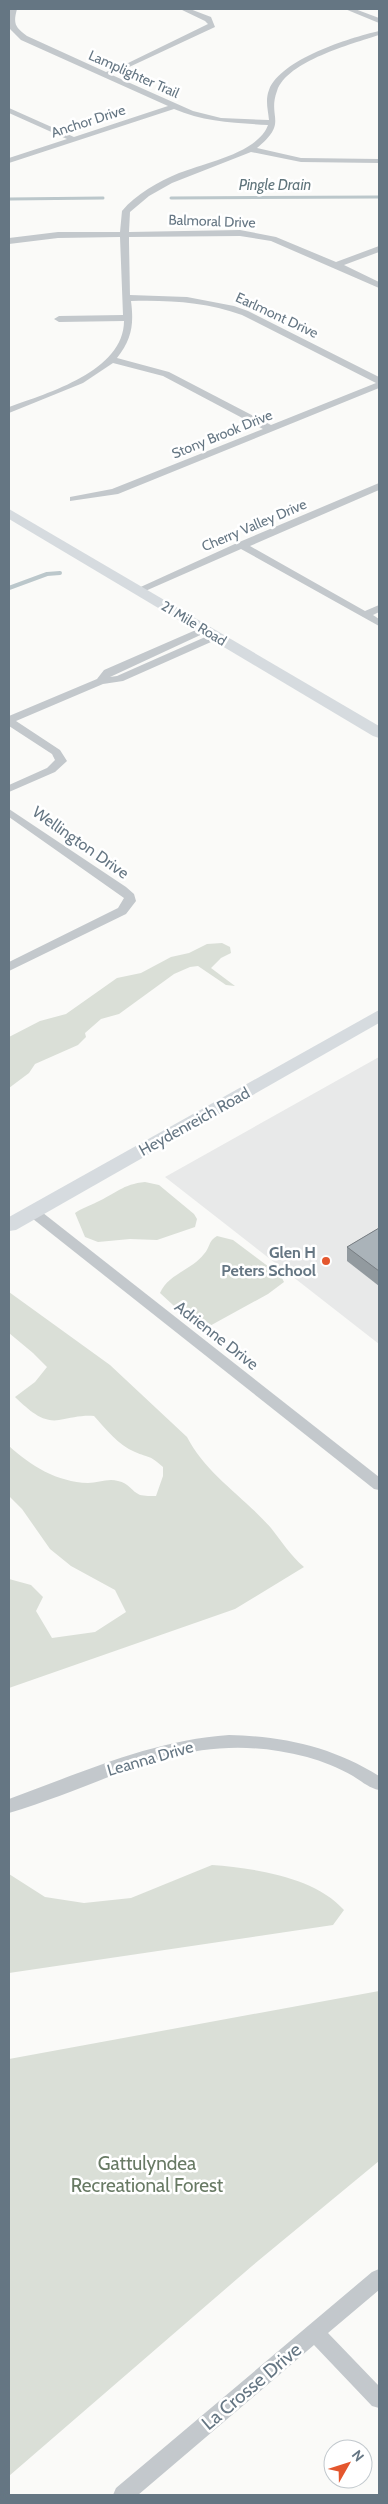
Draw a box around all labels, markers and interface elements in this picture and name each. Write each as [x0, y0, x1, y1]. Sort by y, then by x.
street label: Lamplighter Trail [86, 46, 183, 102]
street label: Anchor Drive [49, 101, 127, 141]
water label: Pingle Drain [239, 176, 311, 194]
street label: Balmoral Drive [168, 210, 256, 232]
street label: Earlmont Drive [233, 288, 321, 342]
street label: Stony Brook Drive [169, 406, 275, 462]
street label: Cherry Valley Drive [199, 495, 309, 555]
street label: 21 Mile Road [158, 596, 230, 650]
street label: Wellington Drive [29, 802, 132, 883]
street label: Heydenreich Road [135, 1083, 253, 1160]
place label: Glen H Peters School [221, 1243, 316, 1280]
marker: Glen H Peters School [320, 1255, 332, 1267]
street label: Adrienne Drive [171, 1297, 262, 1374]
street label: Leanna Drive [105, 1737, 195, 1780]
park label: Gattulyndea Recreational Forest [71, 2152, 224, 2197]
street label: La Crosse Drive [197, 2338, 306, 2435]
north arrow [323, 2439, 373, 2489]
text: N [348, 2446, 368, 2465]

